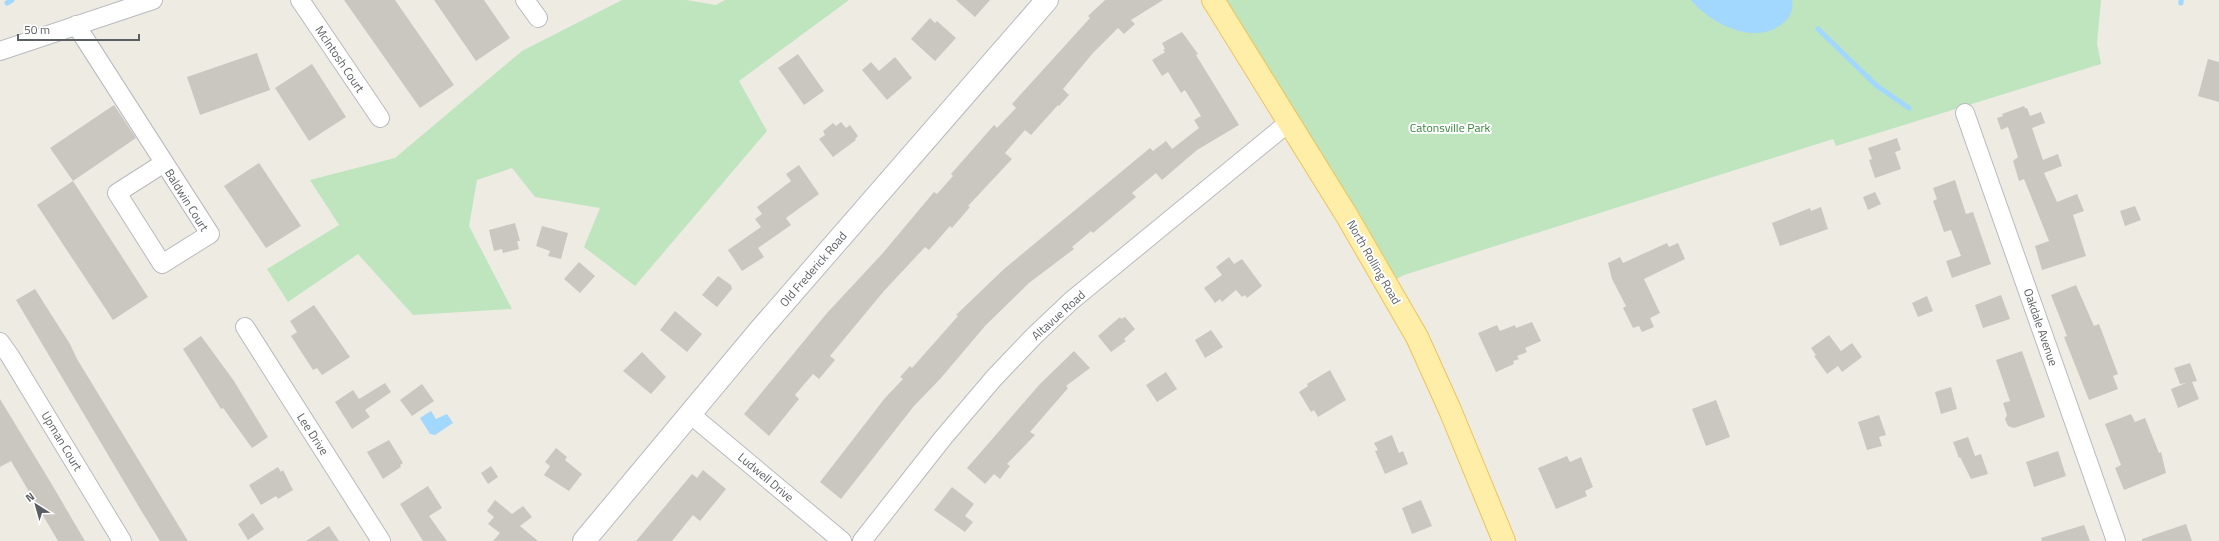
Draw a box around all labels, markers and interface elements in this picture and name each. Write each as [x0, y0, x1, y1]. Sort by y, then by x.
scale bar [18, 16, 139, 42]
text: 50 m [24, 20, 50, 39]
street label: McIntosh Court [311, 22, 370, 97]
park label: Catonsville Park [1410, 118, 1491, 137]
street label: Baldwin Court [160, 165, 214, 236]
street label: North Rolling Road [1342, 216, 1406, 308]
street label: Old Frederick Road [775, 227, 851, 311]
street label: Altavue Road [1027, 286, 1089, 344]
street label: Oakdale Avenue [2019, 286, 2063, 368]
street label: Upman Court [37, 408, 88, 475]
street label: Lee Drive [292, 409, 334, 459]
street label: Ludwell Drive [734, 448, 798, 506]
north arrow [16, 485, 56, 525]
text: N [22, 488, 38, 506]

